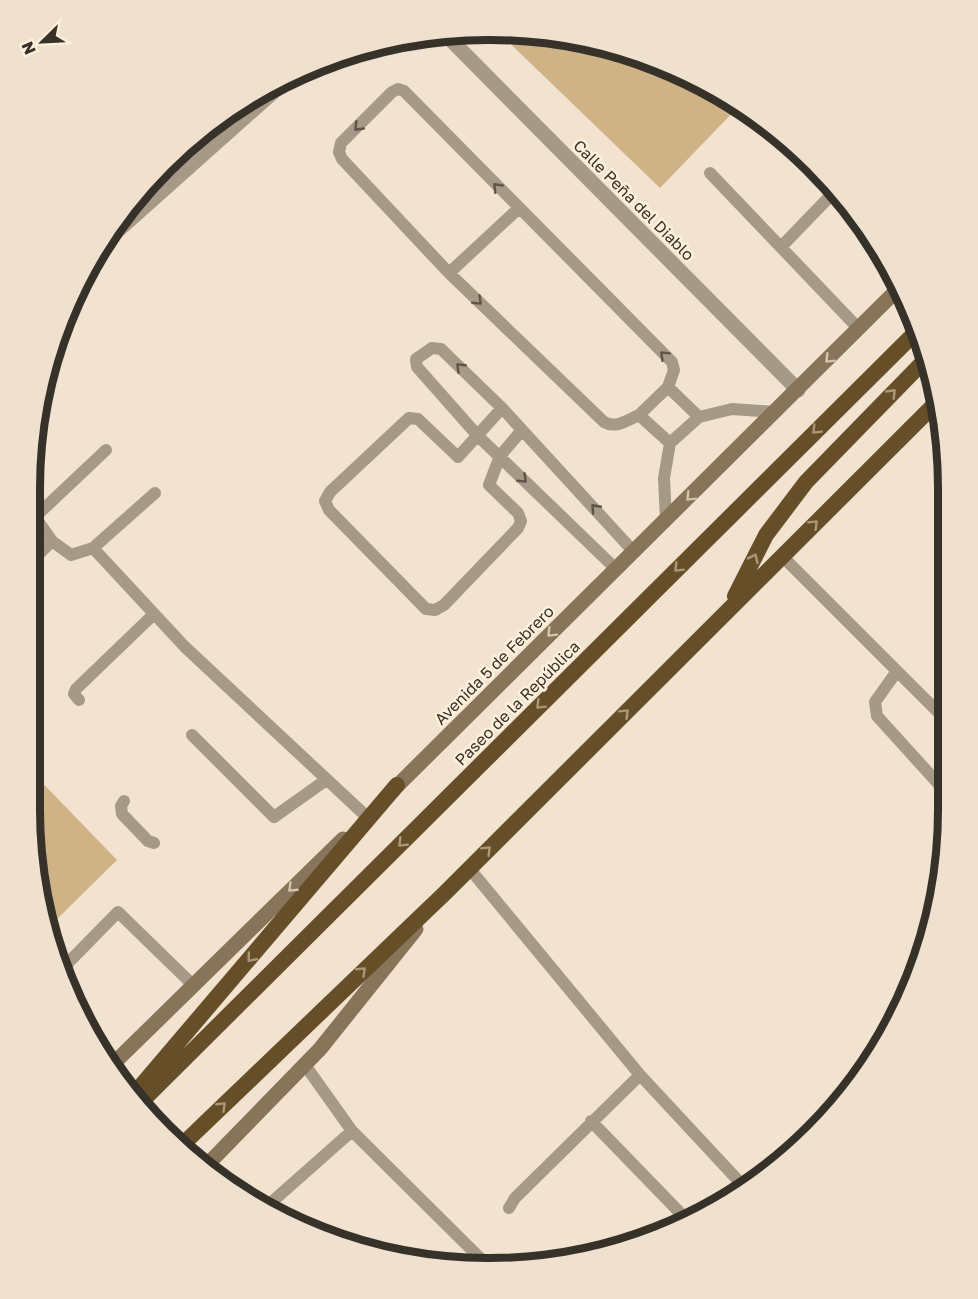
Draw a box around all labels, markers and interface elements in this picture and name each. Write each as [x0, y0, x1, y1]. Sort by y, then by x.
north arrow [12, 12, 72, 72]
text: N [17, 38, 40, 58]
one-way arrow [354, 119, 365, 130]
street label: Calle Peña del Diablo [569, 135, 699, 265]
one-way arrow [493, 183, 504, 194]
one-way arrow [471, 294, 482, 305]
one-way arrow [660, 351, 671, 362]
one-way arrow [825, 352, 836, 363]
one-way arrow [457, 364, 468, 375]
one-way arrow [885, 390, 896, 401]
one-way arrow [813, 423, 824, 434]
one-way arrow [517, 472, 527, 483]
one-way arrow [687, 489, 698, 500]
one-way arrow [591, 505, 602, 515]
one-way arrow [806, 521, 817, 532]
one-way arrow [747, 553, 758, 564]
one-way arrow [675, 560, 686, 571]
street label: Avenida 5 de Febrero [430, 601, 558, 729]
one-way arrow [548, 626, 559, 637]
street label: Paseo de la República [450, 636, 584, 770]
one-way arrow [536, 699, 547, 709]
one-way arrow [618, 709, 629, 720]
one-way arrow [398, 836, 408, 847]
one-way arrow [479, 847, 490, 858]
one-way arrow [289, 881, 299, 892]
one-way arrow [247, 951, 258, 962]
one-way arrow [355, 968, 366, 979]
one-way arrow [214, 1103, 225, 1114]

